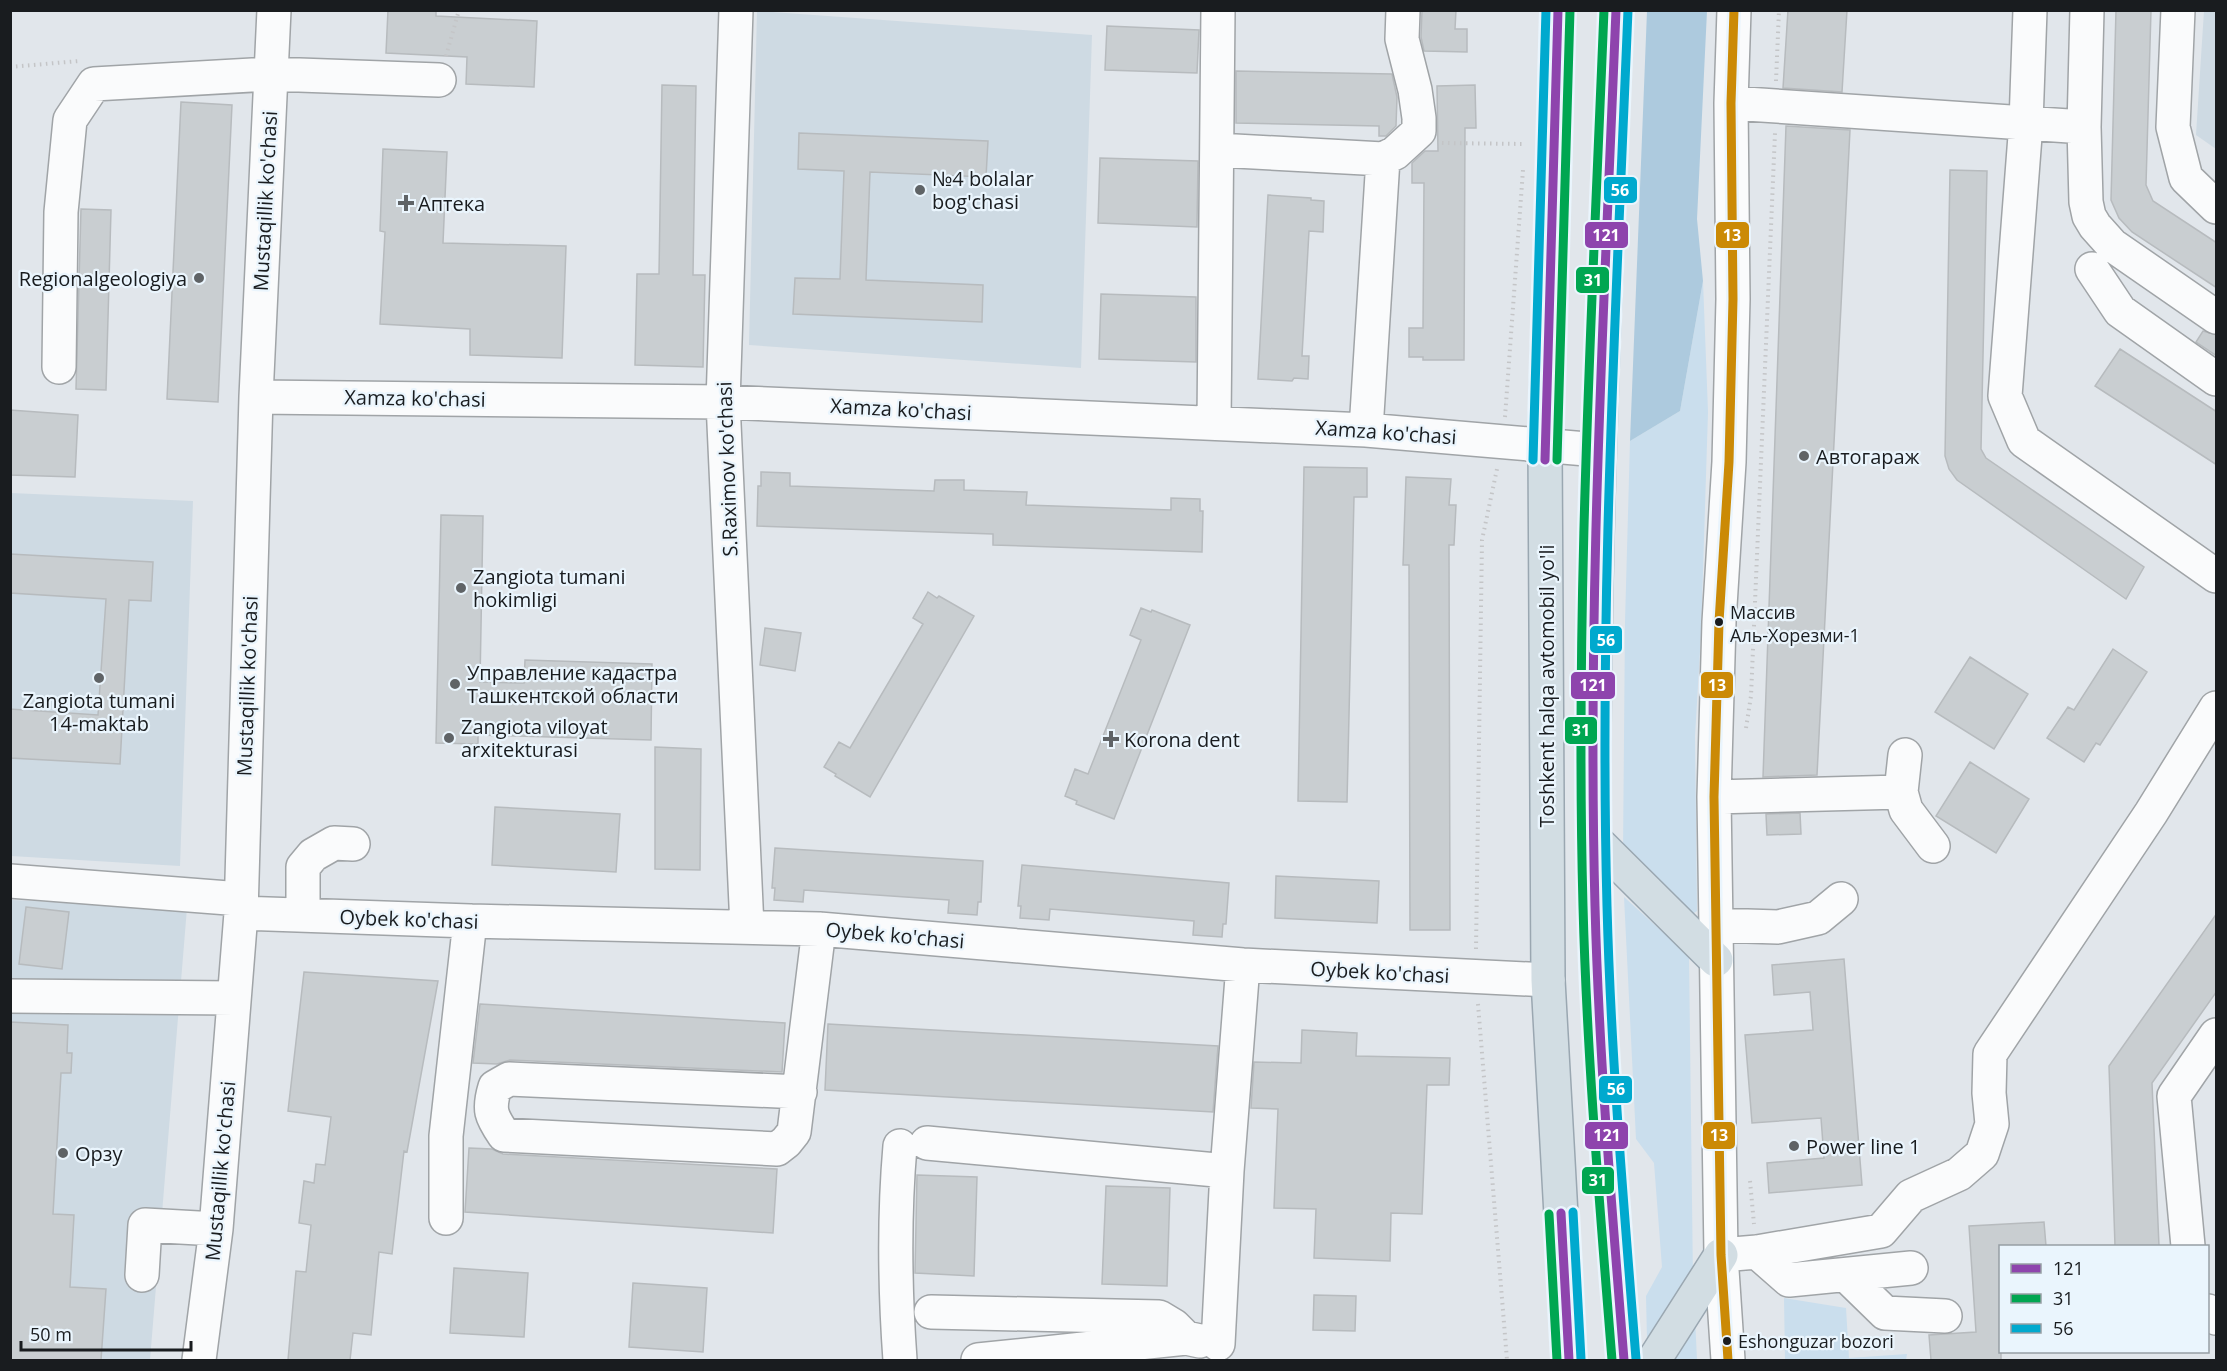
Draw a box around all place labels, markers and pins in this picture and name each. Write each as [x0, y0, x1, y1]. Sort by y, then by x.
place label: №4 bolalar bog'chasi [932, 165, 1034, 215]
marker: №4 bolalar bog'chasi [913, 183, 927, 197]
place label: Аптека [418, 190, 485, 217]
marker: Аптека [399, 196, 413, 210]
place label: Regionalgeologiya [19, 265, 187, 292]
marker: Regionalgeologiya [192, 271, 206, 285]
place label: Автогараж [1816, 443, 1920, 470]
marker: Автогараж [1797, 449, 1811, 463]
place label: Zangiota tumani hokimligi [473, 563, 626, 613]
marker: Zangiota tumani hokimligi [454, 581, 468, 595]
place label: Массив Аль-Хорезми-1 [1730, 600, 1860, 647]
marker: Массив Аль-Хорезми-1 [1713, 616, 1725, 628]
place label: Управление кадастра Ташкентской области [467, 659, 679, 709]
marker: Zangiota tumani 14-maktab [92, 671, 106, 685]
marker: Управление кадастра Ташкентской области [448, 677, 462, 691]
place label: Zangiota tumani 14-maktab [23, 687, 175, 737]
place label: Zangiota viloyat arxitekturasi [461, 713, 608, 763]
place label: Korona dent [1124, 726, 1240, 753]
marker: Korona dent [1102, 730, 1120, 748]
marker: Zangiota viloyat arxitekturasi [442, 731, 456, 745]
place label: Power line 1 [1806, 1133, 1920, 1160]
marker: Power line 1 [1787, 1139, 1801, 1153]
place label: Орзу [75, 1140, 123, 1167]
marker: Орзу [56, 1146, 70, 1160]
place label: Eshonguzar bozori [1738, 1329, 1894, 1353]
marker: Eshonguzar bozori [1721, 1335, 1733, 1347]

